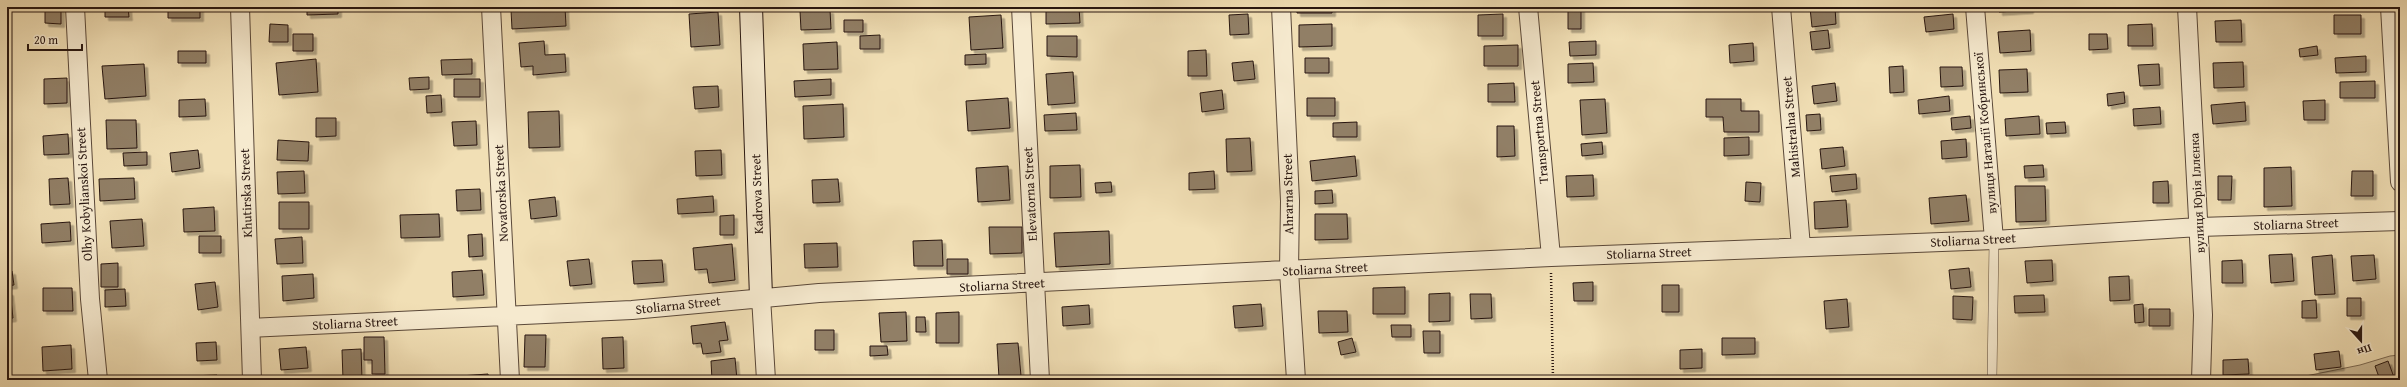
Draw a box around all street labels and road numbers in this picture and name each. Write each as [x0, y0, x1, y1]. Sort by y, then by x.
street label: вулиця Наталії Кобринської [1968, 51, 2002, 215]
street label: Mahistralna Street [1777, 75, 1805, 179]
street label: Transportna Street [1525, 79, 1553, 185]
street label: Olhy Kobylianskoi Street [71, 126, 97, 261]
street label: вулиця Юрія Іллєнка [2184, 132, 2210, 254]
street label: Novatorska Street [489, 143, 513, 242]
street label: Elevatorna Street [1018, 146, 1042, 242]
street label: Khutirska Street [235, 148, 257, 238]
street label: Kadrova Street [746, 153, 768, 235]
street label: Ahrarna Street [1278, 153, 1298, 235]
street label: Stoliarna Street [2253, 213, 2339, 235]
street label: Stoliarna Street [1930, 228, 2017, 252]
street label: Stoliarna Street [1606, 242, 1692, 264]
street label: Stoliarna Street [1282, 257, 1369, 281]
street label: Stoliarna Street [959, 273, 1046, 297]
street label: Stoliarna Street [634, 291, 722, 319]
street label: Stoliarna Street [312, 311, 399, 335]

